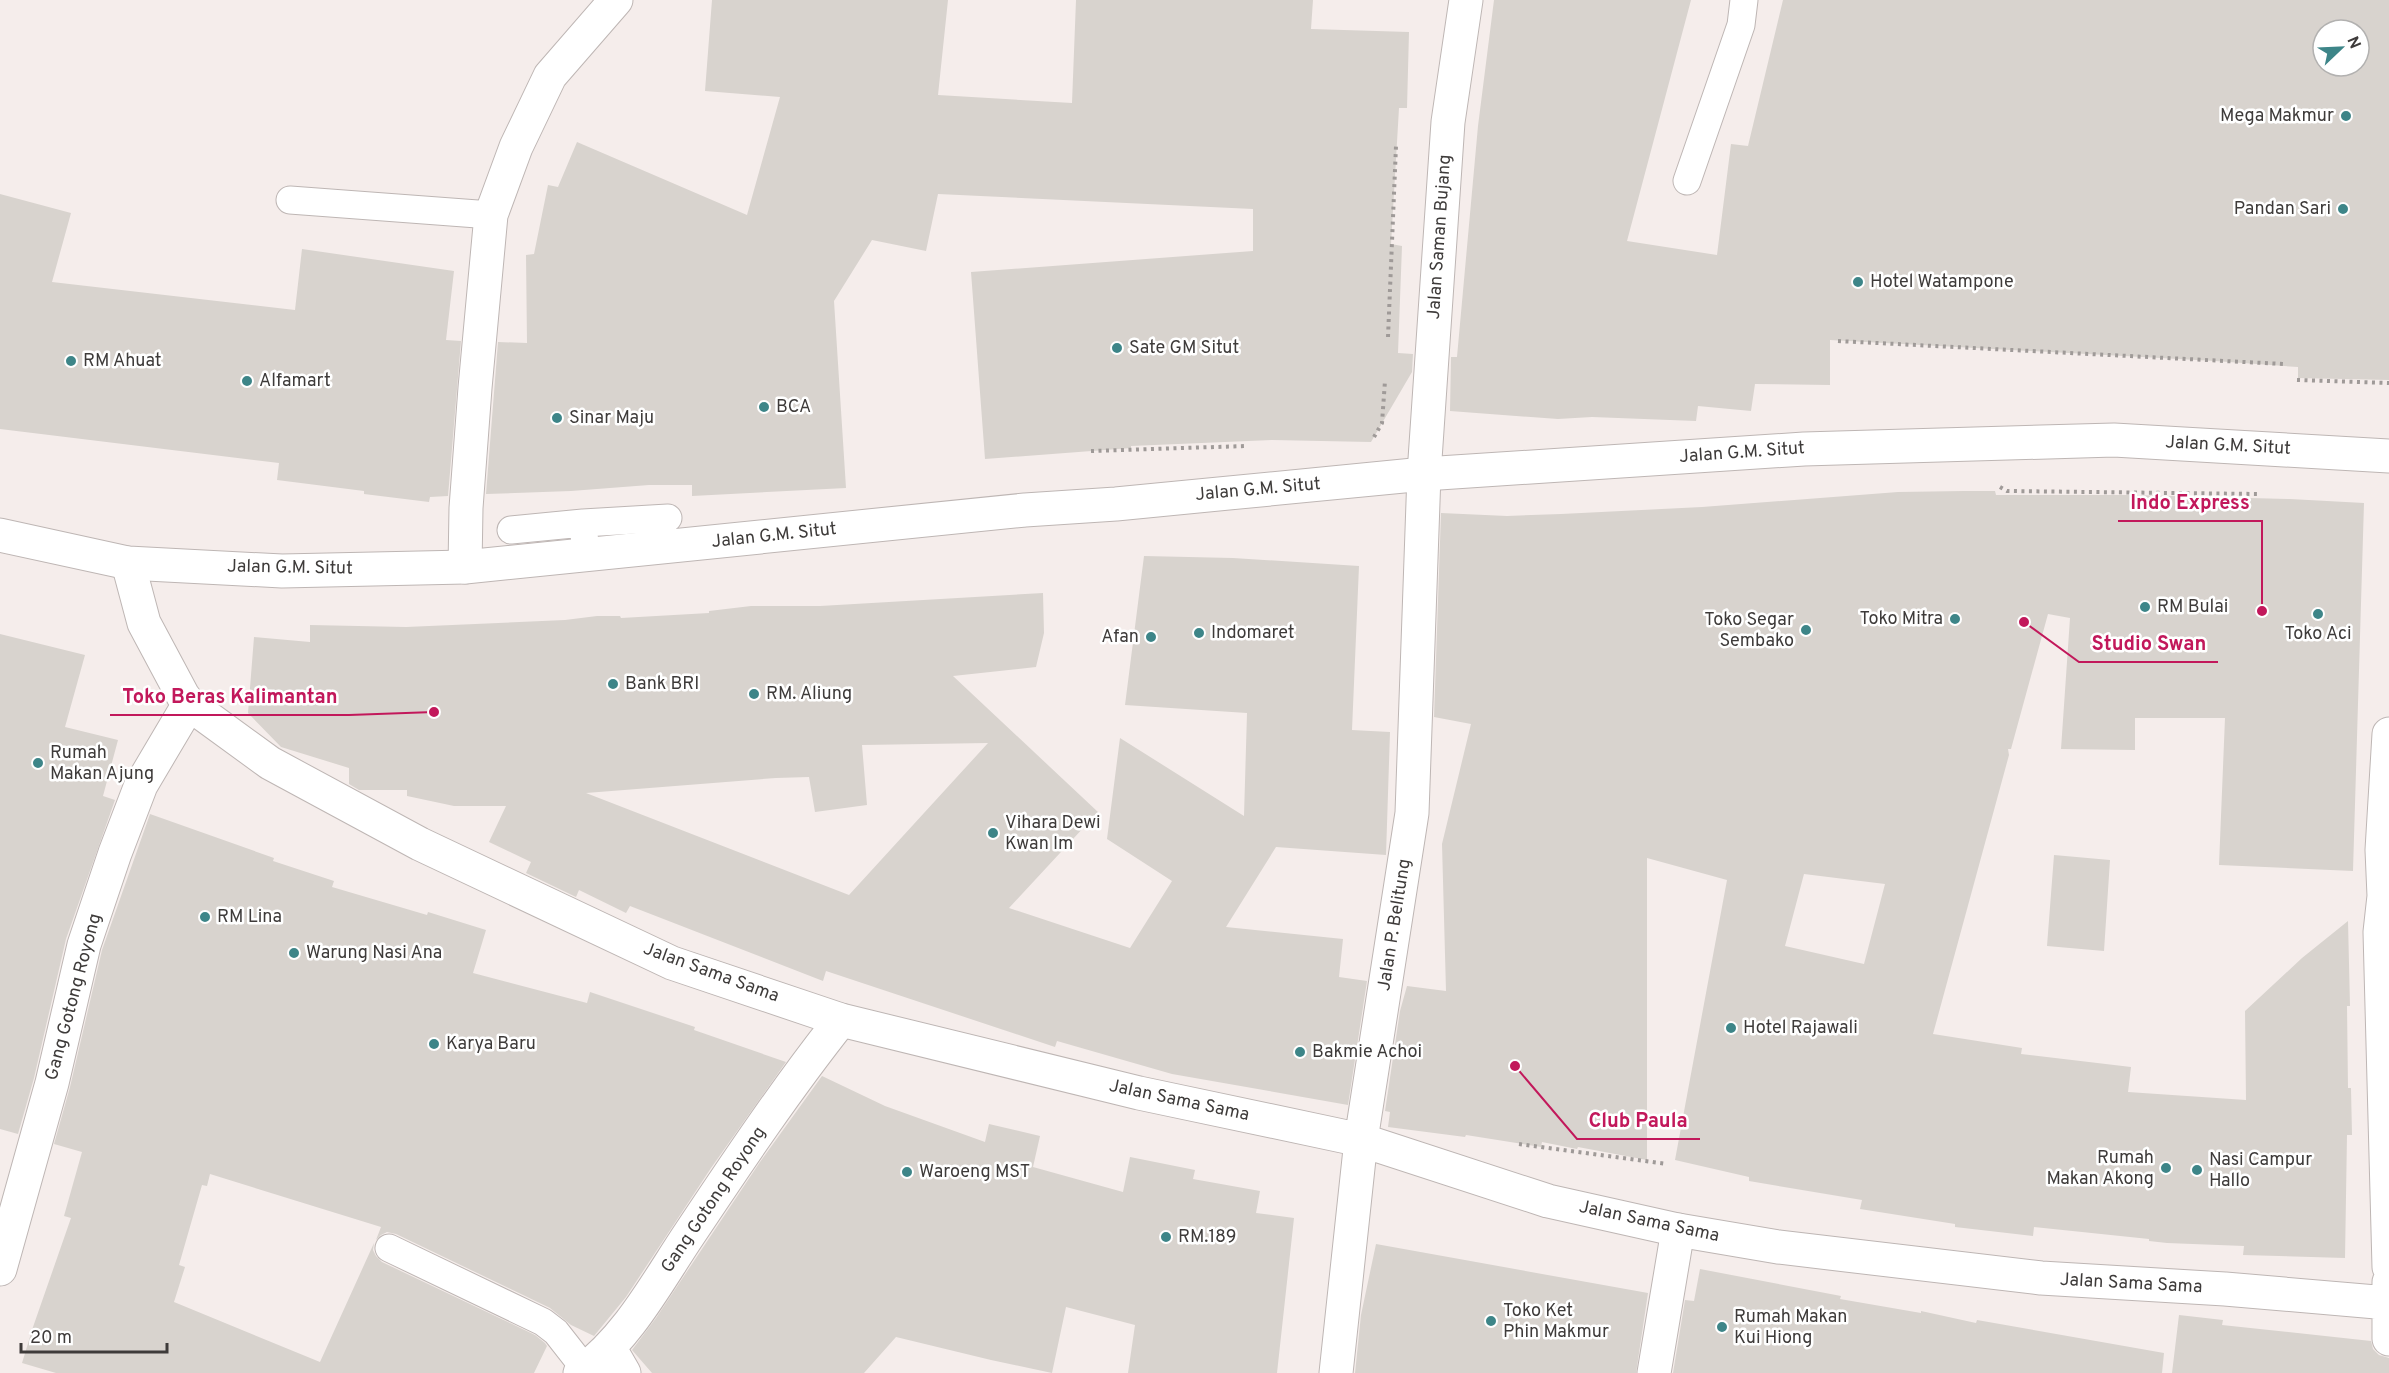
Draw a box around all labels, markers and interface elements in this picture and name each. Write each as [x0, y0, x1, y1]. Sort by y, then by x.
north arrow [2311, 18, 2371, 78]
text: N [2342, 34, 2364, 52]
place label: Mega Makmur [2220, 105, 2334, 128]
marker: Mega Makmur [2339, 109, 2353, 123]
street label: Jalan Saman Bujang [1423, 154, 1457, 320]
place label: Pandan Sari [2234, 198, 2331, 221]
marker: Pandan Sari [2336, 202, 2350, 216]
place label: Hotel Watampone [1870, 271, 2014, 294]
marker: Hotel Watampone [1851, 275, 1865, 289]
place label: Sate GM Situt [1129, 337, 1239, 360]
marker: Sate GM Situt [1110, 341, 1124, 355]
place label: RM Ahuat [83, 350, 162, 373]
marker: RM Ahuat [64, 354, 78, 368]
place label: Alfamart [259, 370, 331, 393]
marker: Alfamart [240, 374, 254, 388]
place label: BCA [776, 396, 811, 419]
marker: BCA [757, 400, 771, 414]
place label: Sinar Maju [569, 407, 654, 430]
marker: Sinar Maju [550, 411, 564, 425]
street label: Jalan G.M. Situt [2165, 431, 2291, 461]
street label: Jalan G.M. Situt [1678, 437, 1806, 469]
street label: Jalan G.M. Situt [1194, 473, 1322, 507]
callout: Indo Express [2118, 483, 2262, 521]
text: Indo Express [2130, 491, 2250, 517]
street label: Jalan G.M. Situt [710, 518, 838, 554]
street label: Jalan G.M. Situt [227, 555, 353, 581]
place label: RM Bulai [2157, 596, 2228, 619]
marker: RM Bulai [2138, 600, 2152, 614]
marker: Toko Aci [2311, 607, 2325, 621]
place label: Toko Mitra [1860, 608, 1943, 631]
place label: Toko Segar Sembako [1704, 609, 1794, 653]
marker: Toko Mitra [1948, 612, 1962, 626]
place label: Indomaret [1211, 622, 1294, 645]
marker: Toko Segar Sembako [1799, 623, 1813, 637]
place label: Toko Aci [2284, 623, 2352, 646]
callout: Studio Swan [2079, 624, 2218, 662]
place label: Afan [1101, 626, 1139, 649]
marker: Indomaret [1192, 626, 1206, 640]
marker: Afan [1144, 630, 1158, 644]
text: Studio Swan [2092, 632, 2206, 658]
place label: Bank BRI [625, 673, 699, 696]
callout: Toko Beras Kalimantan [110, 677, 349, 715]
marker: Bank BRI [606, 677, 620, 691]
place label: RM. Aliung [766, 683, 852, 706]
text: Toko Beras Kalimantan [122, 685, 338, 711]
marker: RM. Aliung [747, 687, 761, 701]
place label: Rumah Makan Ajung [50, 742, 154, 786]
marker: Rumah Makan Ajung [31, 756, 45, 770]
place label: Vihara Dewi Kwan Im [1005, 812, 1101, 856]
marker: Vihara Dewi Kwan Im [986, 826, 1000, 840]
street label: Jalan P. Belitung [1373, 857, 1417, 993]
place label: RM Lina [217, 906, 282, 929]
marker: RM Lina [198, 910, 212, 924]
street label: Gang Gotong Royong [41, 911, 107, 1083]
street label: Jalan Sama Sama [640, 938, 782, 1008]
place label: Warung Nasi Ana [306, 942, 442, 965]
marker: Warung Nasi Ana [287, 946, 301, 960]
place label: Hotel Rajawali [1743, 1017, 1858, 1040]
marker: Hotel Rajawali [1724, 1021, 1738, 1035]
place label: Karya Baru [446, 1033, 536, 1056]
marker: Karya Baru [427, 1037, 441, 1051]
place label: Bakmie Achoi [1312, 1041, 1422, 1064]
marker: Bakmie Achoi [1293, 1045, 1307, 1059]
street label: Jalan Sama Sama [1107, 1075, 1251, 1127]
callout: Club Paula [1577, 1101, 1700, 1139]
text: Club Paula [1588, 1109, 1688, 1135]
street label: Gang Gotong Royong [656, 1122, 772, 1278]
place label: Rumah Makan Akong [2046, 1147, 2154, 1191]
place label: Nasi Campur Hallo [2209, 1149, 2312, 1193]
place label: Waroeng MST [919, 1161, 1030, 1184]
marker: Rumah Makan Akong [2159, 1161, 2173, 1175]
marker: Nasi Campur Hallo [2190, 1163, 2204, 1177]
marker: Waroeng MST [900, 1165, 914, 1179]
street label: Jalan Sama Sama [1577, 1196, 1721, 1248]
place label: RM.189 [1178, 1226, 1236, 1249]
marker: RM.189 [1159, 1230, 1173, 1244]
street label: Jalan Sama Sama [2059, 1269, 2203, 1299]
place label: Toko Ket Phin Makmur [1503, 1300, 1609, 1344]
place label: Rumah Makan Kui Hiong [1734, 1306, 1847, 1350]
marker: Toko Ket Phin Makmur [1484, 1314, 1498, 1328]
scale bar [21, 1316, 166, 1354]
marker: Rumah Makan Kui Hiong [1715, 1320, 1729, 1334]
text: 20 m [30, 1327, 72, 1350]

